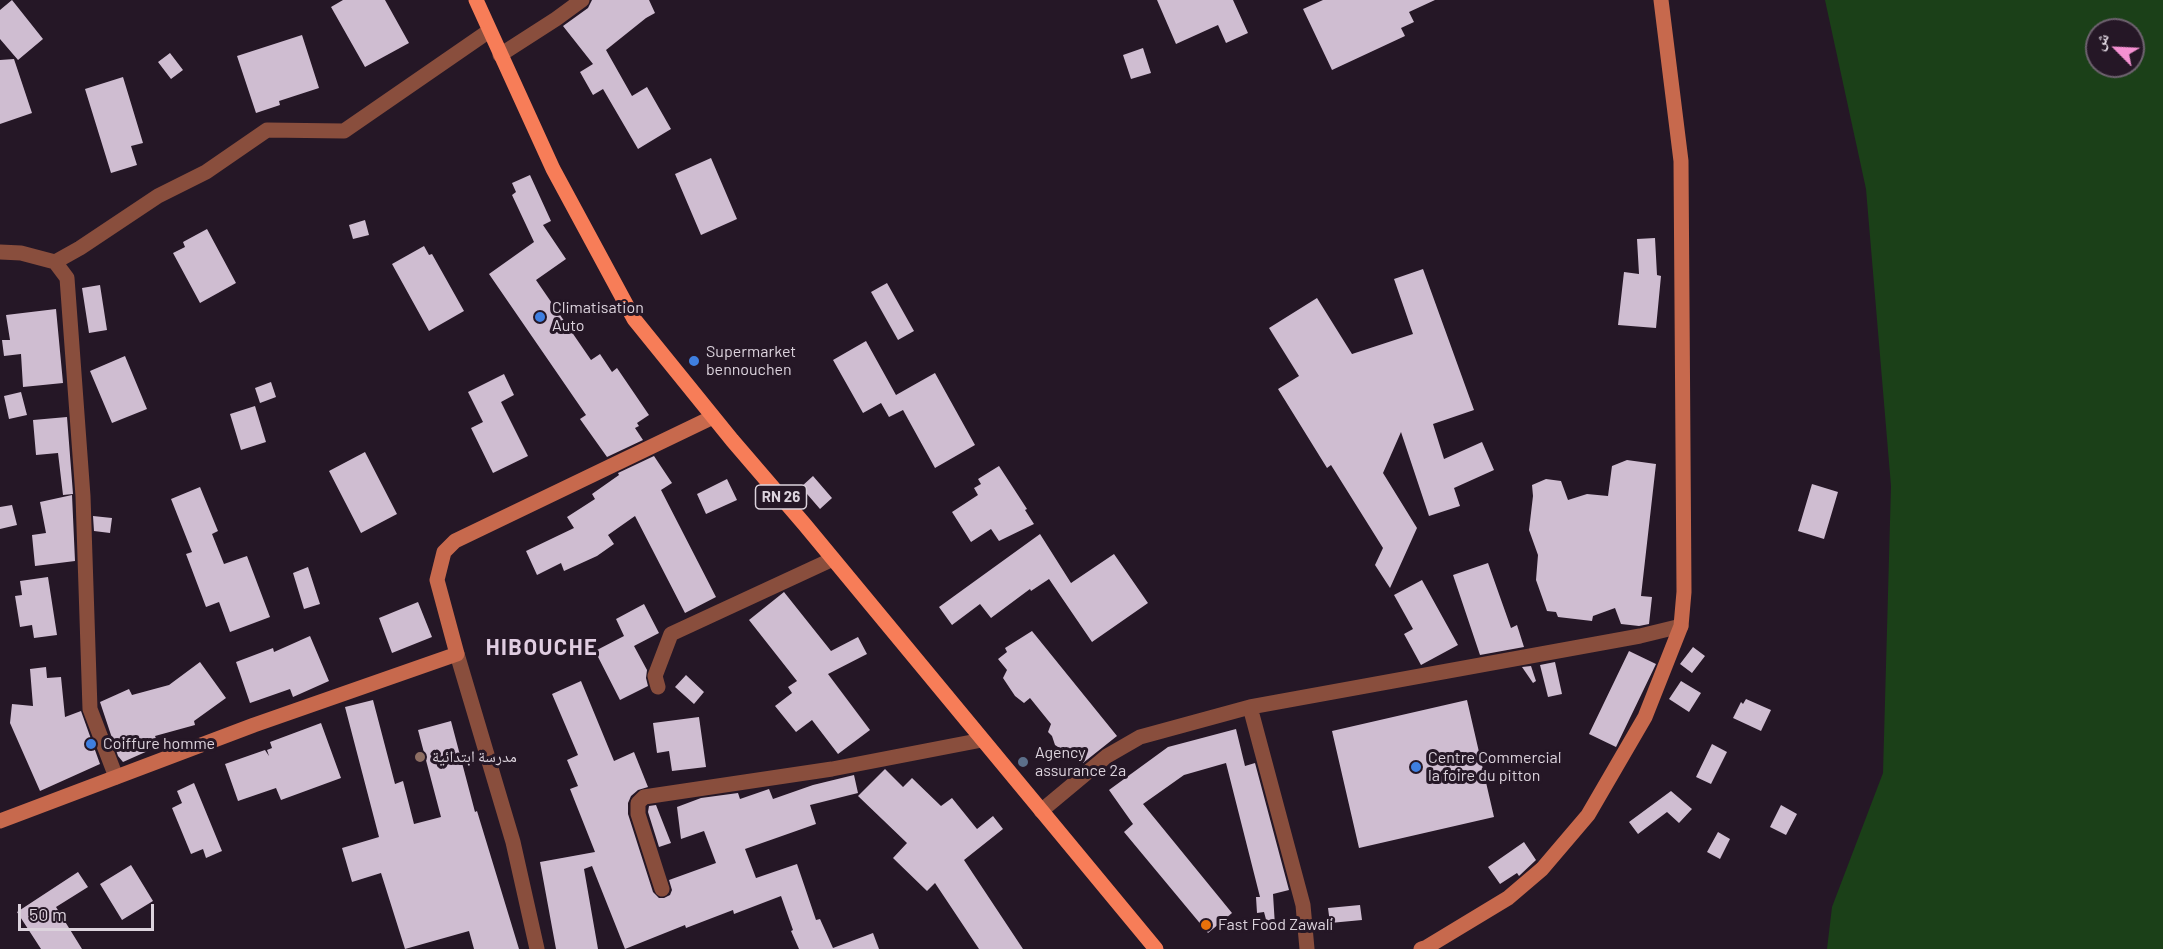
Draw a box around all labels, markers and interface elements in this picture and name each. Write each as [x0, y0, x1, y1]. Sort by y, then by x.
north arrow [2085, 18, 2145, 78]
text: ش [2088, 30, 2112, 53]
place label: Climatisation Auto [552, 298, 644, 336]
marker: Climatisation Auto [533, 310, 547, 324]
place label: Supermarket bennouchen [706, 342, 796, 380]
marker: Supermarket bennouchen [687, 354, 701, 368]
road number: RN 26 [756, 485, 806, 509]
district label: HIBOUCHE [486, 635, 598, 661]
place label: Coiffure homme [103, 734, 215, 754]
marker: Coiffure homme [84, 737, 98, 751]
place label: Agency assurance 2a [1035, 743, 1126, 781]
place label: مدرسة ابتدائية [432, 747, 517, 767]
place label: Centre Commercial la foire du pitton [1428, 748, 1561, 786]
marker: مدرسة ابتدائية [413, 750, 427, 764]
marker: Agency assurance 2a [1016, 755, 1030, 769]
marker: Centre Commercial la foire du pitton [1409, 760, 1423, 774]
scale bar [21, 892, 158, 930]
text: 50 m [29, 903, 67, 925]
place label: Fast Food Zawali [1218, 915, 1333, 935]
marker: Fast Food Zawali [1199, 918, 1213, 932]

